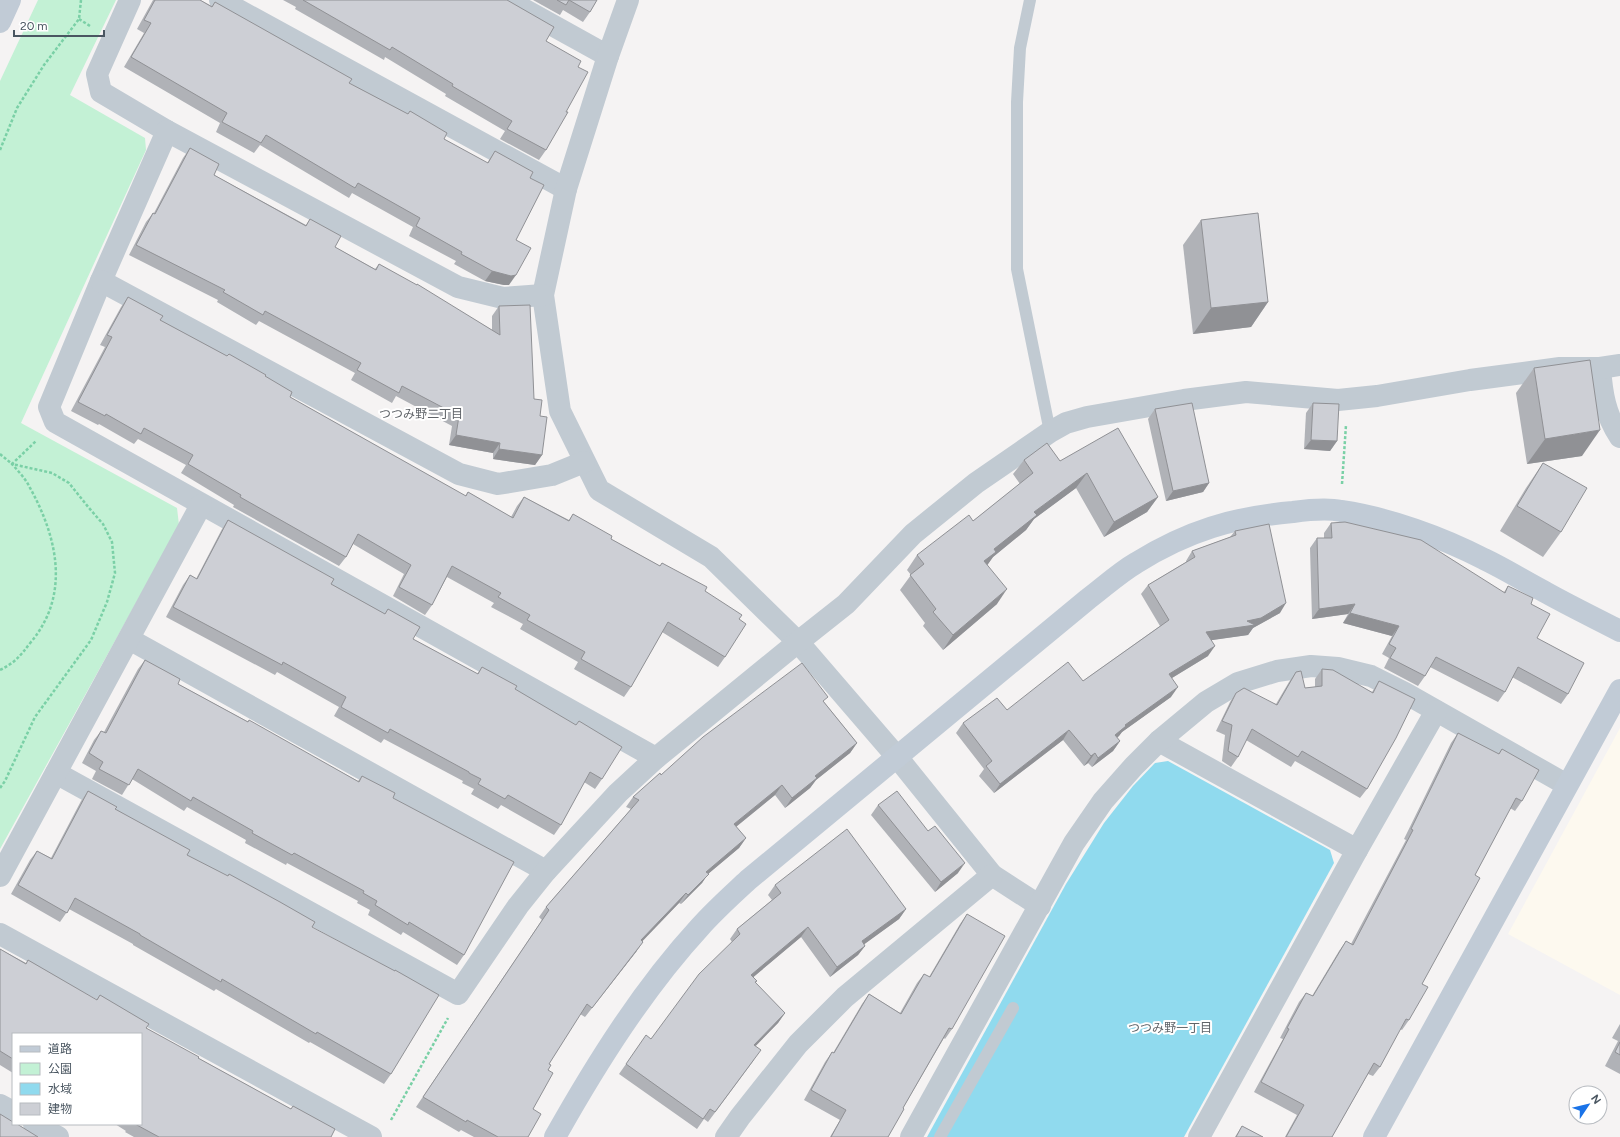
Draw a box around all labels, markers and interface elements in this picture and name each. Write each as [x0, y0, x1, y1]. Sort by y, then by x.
scale bar [14, 12, 104, 38]
text: 20 m [20, 19, 48, 33]
district label: つつみ野二丁目 [379, 407, 463, 421]
district label: つつみ野一丁目 [1128, 1021, 1212, 1035]
legend [12, 1033, 142, 1125]
text: 道路 [48, 1042, 72, 1056]
text: 公園 [48, 1062, 72, 1076]
text: 水域 [48, 1082, 72, 1096]
north arrow [1568, 1085, 1608, 1125]
text: N [1588, 1092, 1604, 1107]
text: 建物 [48, 1102, 72, 1116]

